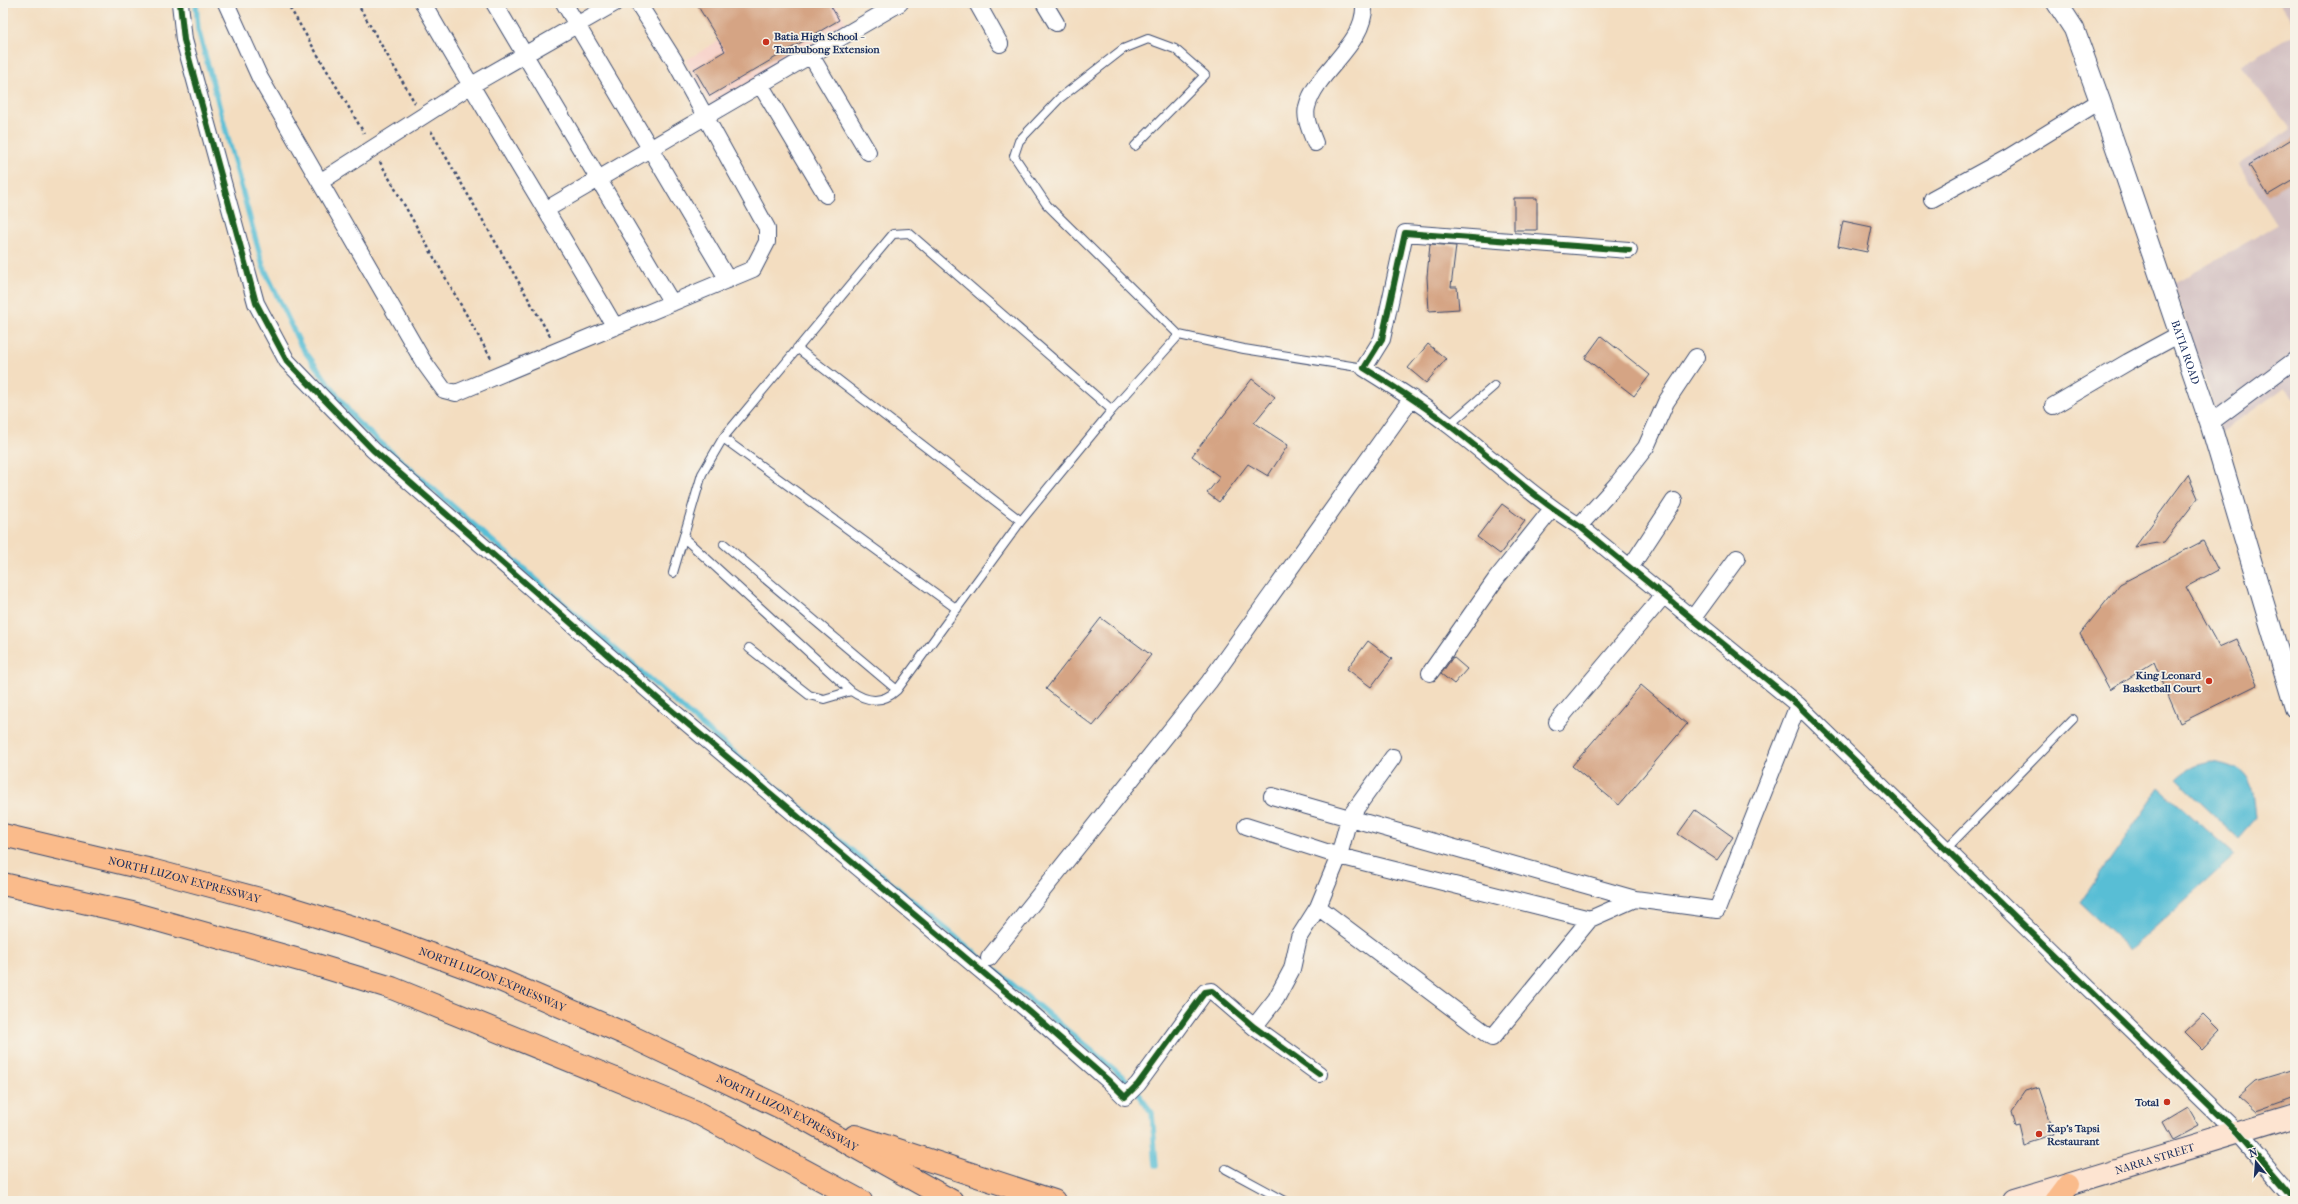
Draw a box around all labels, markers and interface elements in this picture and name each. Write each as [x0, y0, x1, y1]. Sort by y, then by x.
place label: Batia High School - Tambubong Extension [773, 30, 880, 56]
marker: Batia High School - Tambubong Extension [761, 37, 771, 47]
street label: BATIA ROAD [2169, 318, 2203, 386]
place label: King Leonard Basketball Court [2123, 669, 2202, 695]
marker: King Leonard Basketball Court [2204, 676, 2214, 686]
street label: NORTH LUZON EXPRESSWAY [107, 854, 263, 906]
street label: NORTH LUZON EXPRESSWAY [417, 944, 568, 1014]
street label: NORTH LUZON EXPRESSWAY [715, 1072, 861, 1154]
place label: Total [2134, 1096, 2160, 1109]
marker: Total [2162, 1097, 2172, 1107]
place label: Kap's Tapsi Restaurant [2047, 1122, 2101, 1148]
marker: Kap's Tapsi Restaurant [2034, 1129, 2044, 1139]
street label: NARRA STREET [2113, 1140, 2197, 1177]
north arrow [2236, 1142, 2276, 1182]
text: N [2247, 1145, 2260, 1160]

